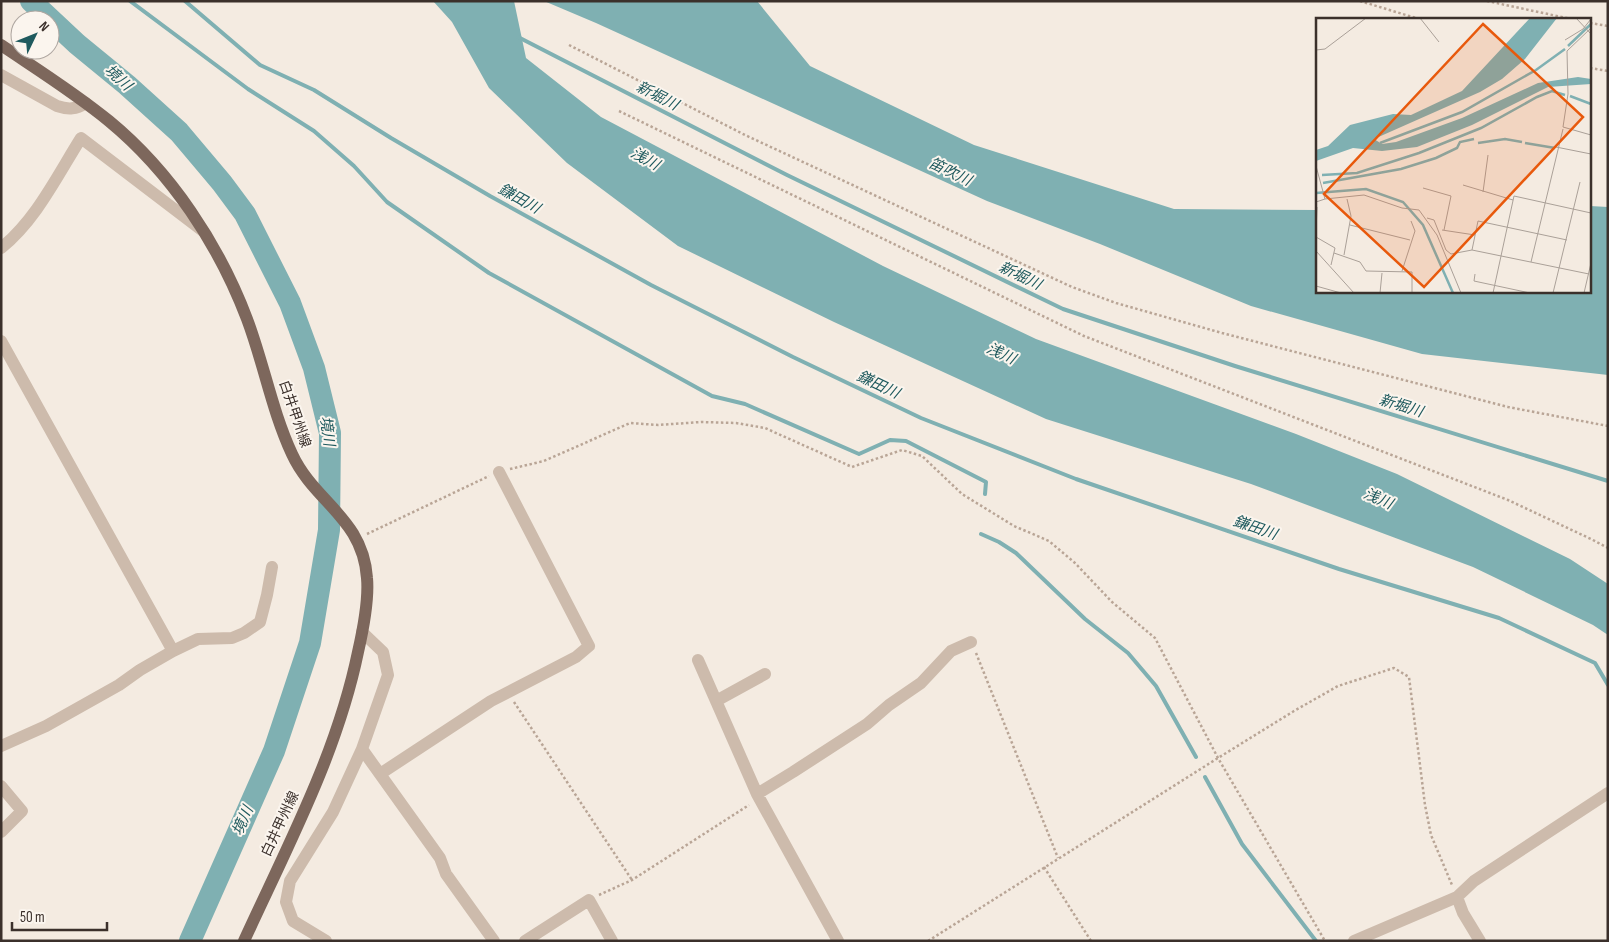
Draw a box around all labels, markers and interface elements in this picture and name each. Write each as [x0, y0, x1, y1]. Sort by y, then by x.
north arrow [10, 10, 60, 60]
text: N [35, 18, 53, 35]
inset map [1316, 18, 1592, 292]
water label: 境川 [100, 61, 137, 96]
water label: 新堀川 [633, 77, 683, 116]
water label: 浅川 [627, 143, 664, 176]
water label: 笛吹川 [926, 154, 976, 191]
water label: 鎌田川 [495, 180, 545, 219]
water label: 新堀川 [996, 258, 1046, 295]
water label: 浅川 [983, 339, 1020, 370]
water label: 鎌田川 [854, 367, 904, 404]
street label: 白井甲州線 [276, 378, 314, 450]
water label: 新堀川 [1377, 390, 1427, 422]
water label: 境川 [316, 415, 339, 449]
water label: 浅川 [1360, 484, 1397, 514]
water label: 鎌田川 [1231, 512, 1281, 545]
street label: 白井甲州線 [258, 789, 302, 859]
water label: 境川 [228, 802, 259, 839]
scale bar [12, 900, 108, 932]
text: 50 m [20, 908, 45, 927]

